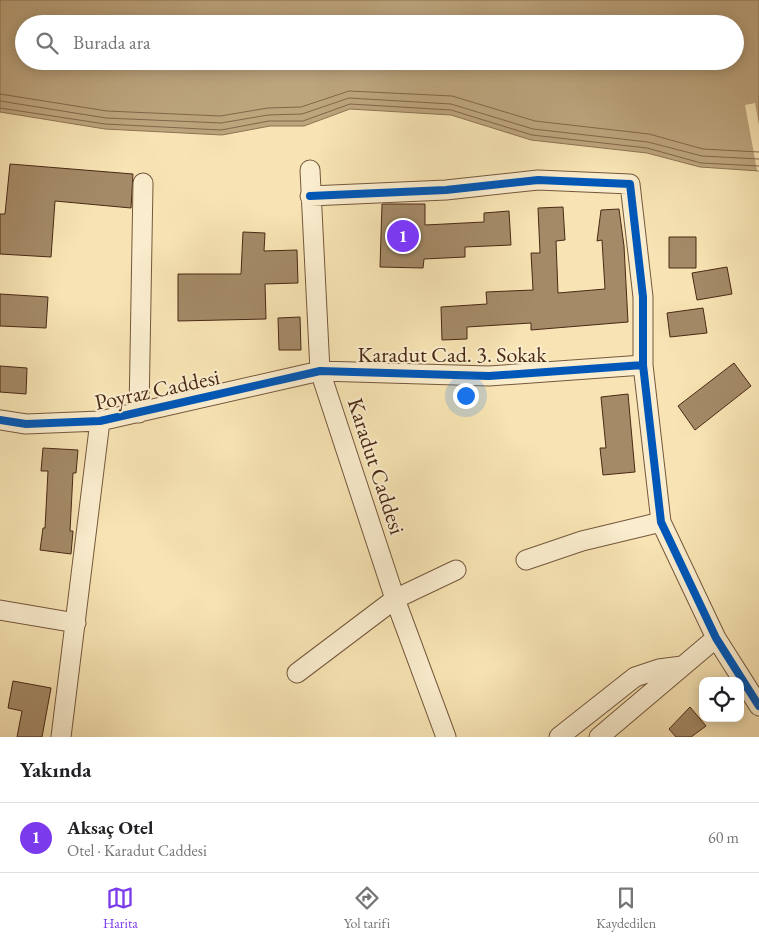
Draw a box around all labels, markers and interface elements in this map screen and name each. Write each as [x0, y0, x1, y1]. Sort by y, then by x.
search box [15, 15, 744, 70]
icon: search [33, 29, 61, 57]
text: Burada ara [73, 30, 151, 55]
pin: 1 [387, 217, 419, 255]
street label: Karadut Cad. 3. Sokak [357, 340, 547, 369]
street label: Poyraz Caddesi [92, 362, 222, 417]
your location [453, 383, 479, 409]
street label: Karadut Caddesi [341, 394, 412, 538]
map controls [699, 677, 744, 722]
button: locate [699, 677, 744, 722]
text: Yakında [20, 756, 91, 783]
text: Aksaç Otel [67, 815, 153, 840]
text: 1 [32, 827, 40, 848]
text: 60 m [708, 827, 739, 848]
text: Otel · Karadut Caddesi [67, 840, 207, 861]
tab: Harita [103, 884, 138, 932]
tab: Yol tarifi [344, 884, 390, 932]
tab: Kaydedilen [596, 884, 656, 932]

